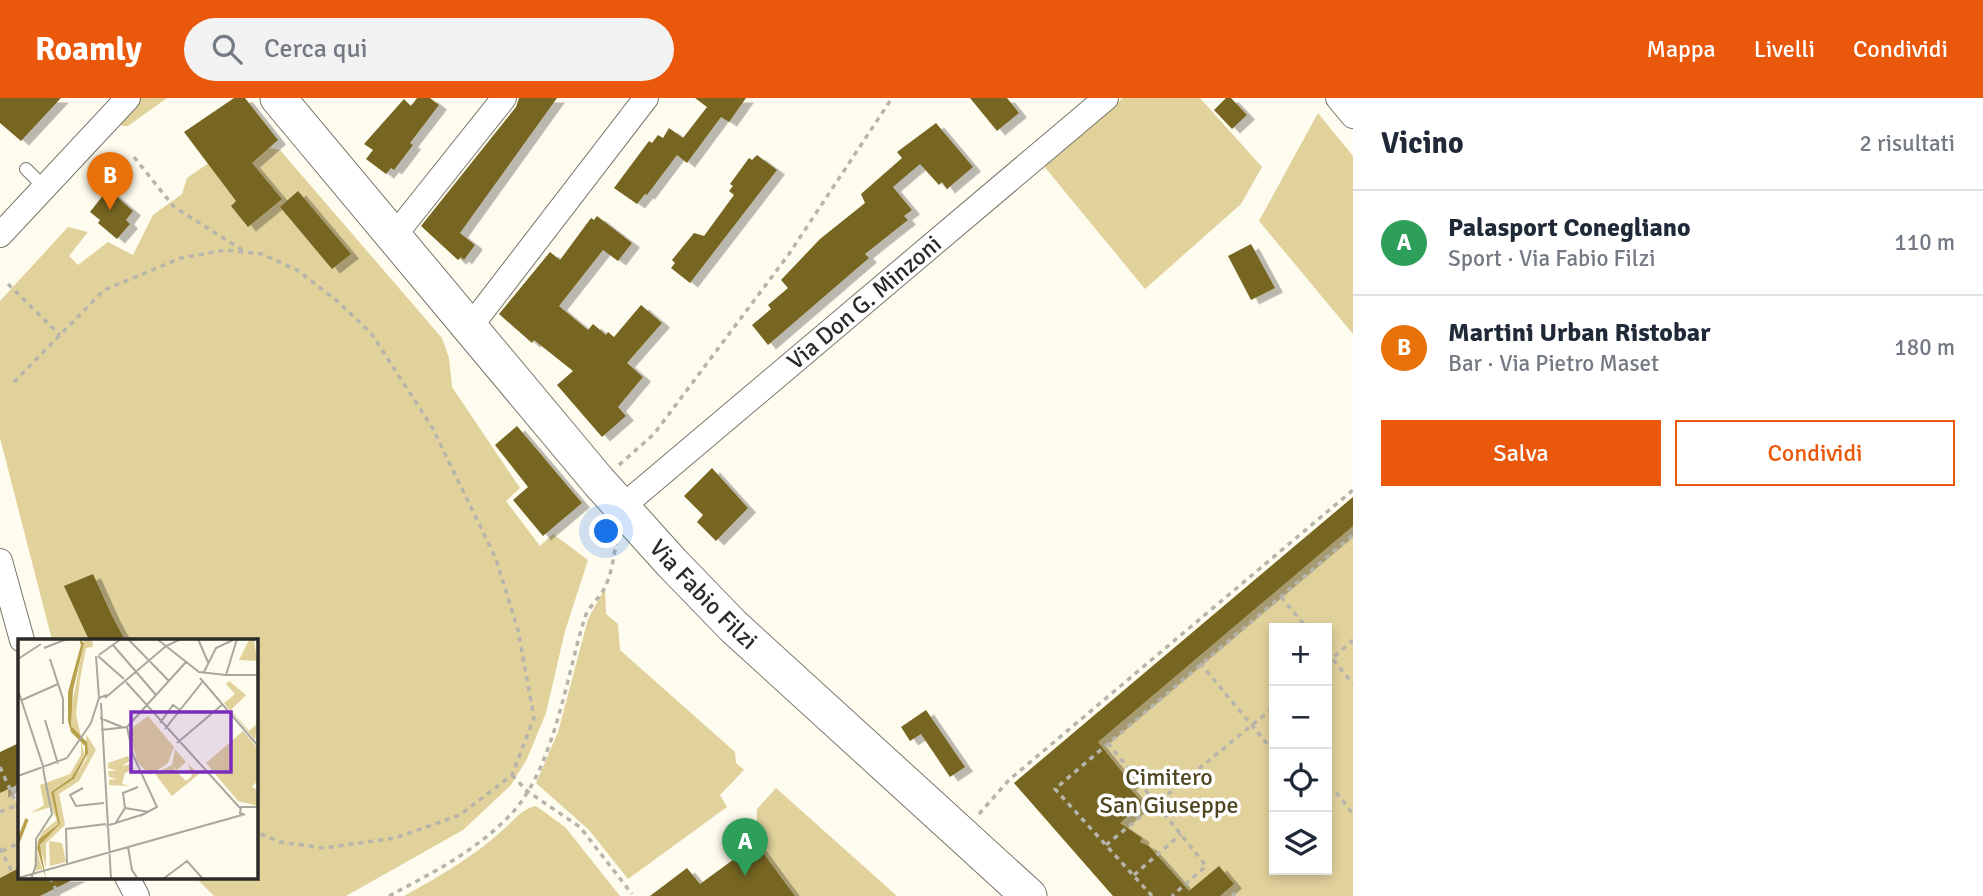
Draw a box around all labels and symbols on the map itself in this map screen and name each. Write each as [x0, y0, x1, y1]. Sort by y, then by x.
pin: B [87, 152, 133, 210]
street label: Via Don G. Minzoni [781, 229, 947, 376]
your location [589, 514, 623, 548]
street label: Via Fabio Filzi [643, 533, 764, 656]
inset map [18, 639, 257, 878]
park label: Cimitero San Giuseppe [1100, 762, 1238, 820]
pin: A [722, 818, 768, 876]

